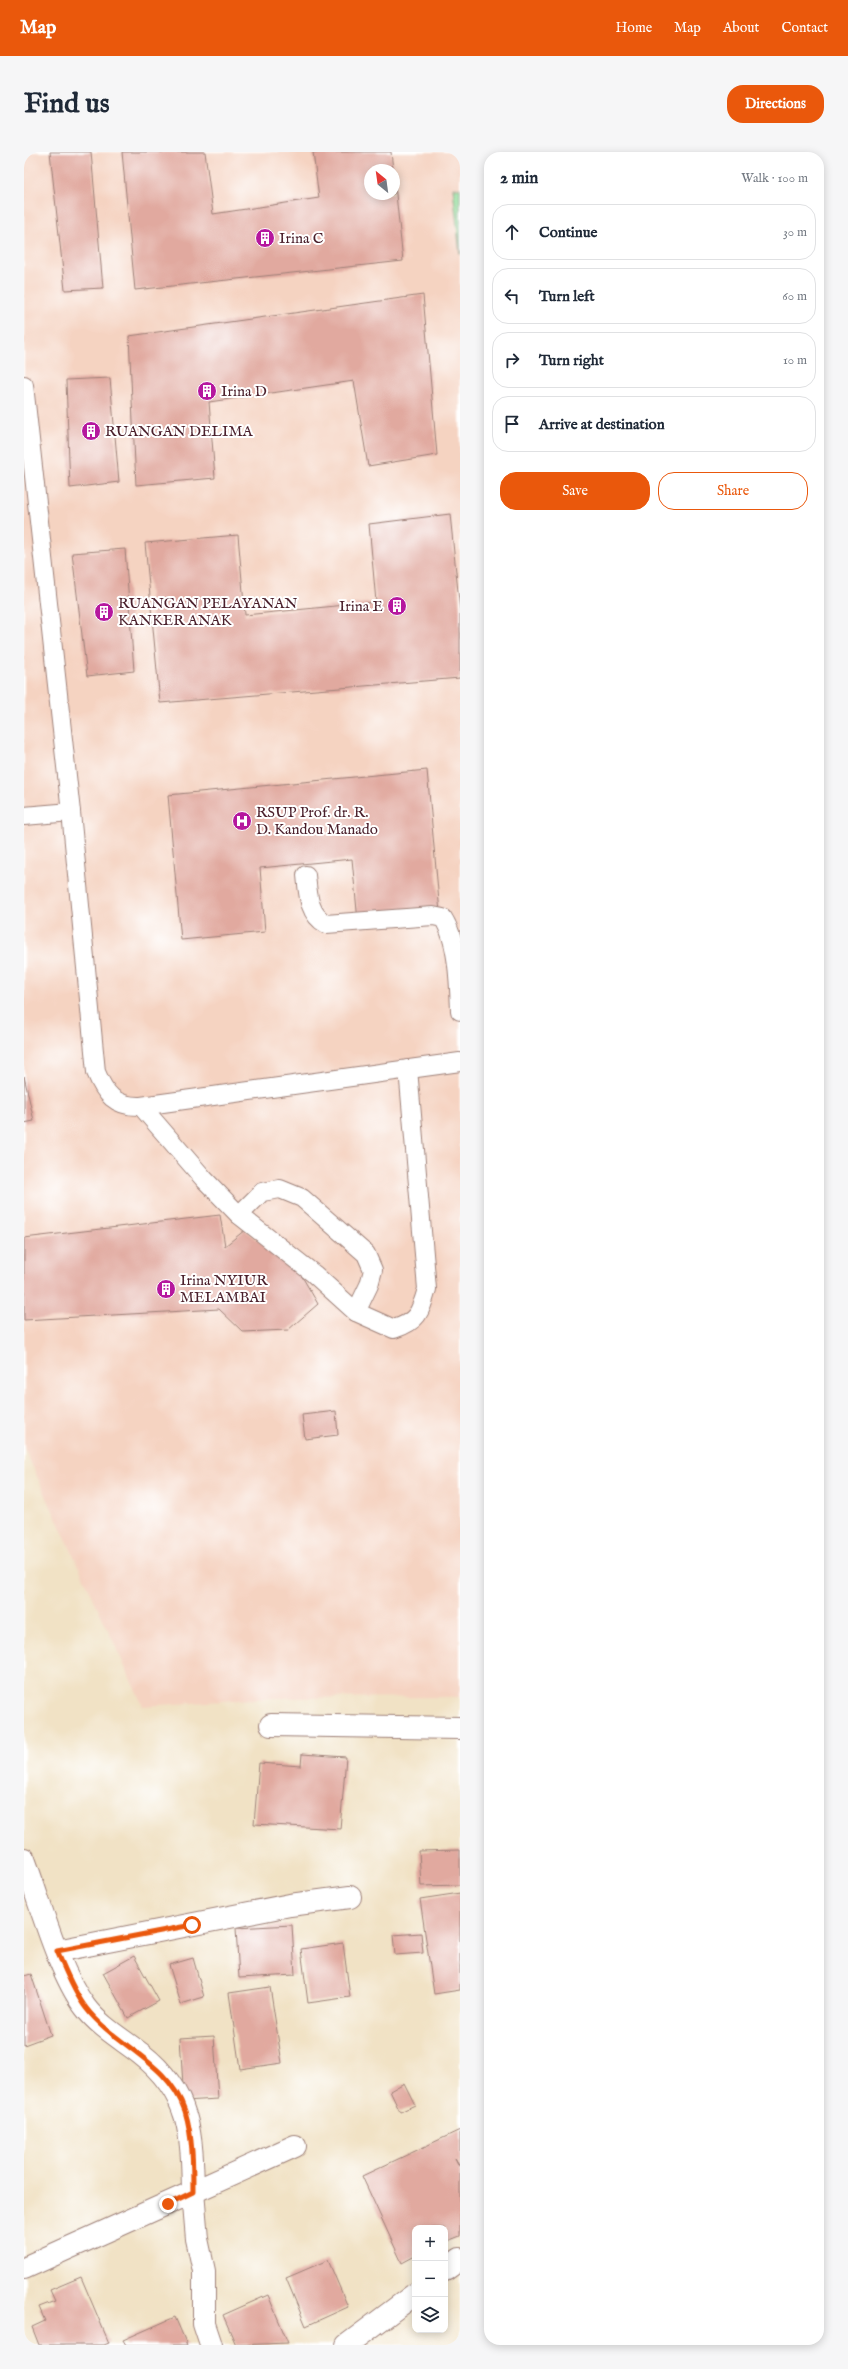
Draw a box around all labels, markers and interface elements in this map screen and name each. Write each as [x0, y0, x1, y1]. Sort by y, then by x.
text: Map [20, 16, 56, 40]
text: Home [616, 19, 652, 37]
text: Map [674, 19, 701, 37]
text: About [723, 19, 759, 37]
text: Contact [781, 19, 828, 37]
button: Directions [727, 85, 824, 123]
text: Find us [24, 87, 110, 122]
north arrow [364, 164, 400, 200]
text: 2 min [500, 168, 538, 189]
text: Walk · 100 m [741, 170, 808, 187]
icon: ahead [501, 221, 523, 243]
text: Continue [539, 223, 597, 242]
text: 30 m [783, 224, 807, 241]
building icon: Irina C [254, 227, 276, 249]
place label: Irina C [279, 229, 324, 248]
icon: left [501, 285, 523, 307]
text: Turn left [539, 287, 595, 306]
text: 60 m [782, 288, 807, 305]
icon: right [501, 349, 523, 371]
text: Turn right [539, 351, 604, 370]
text: 10 m [783, 352, 807, 369]
building icon: Irina D [196, 380, 218, 402]
place label: Irina D [221, 382, 267, 401]
icon: arrive [501, 413, 523, 435]
text: Arrive at destination [539, 415, 665, 434]
building icon: RUANGAN DELIMA [80, 420, 102, 442]
place label: RUANGAN DELIMA [105, 422, 253, 441]
button: Save [500, 472, 650, 510]
button: Share [658, 472, 808, 510]
place label: RUANGAN PELAYANAN KANKER ANAK [118, 594, 297, 630]
building icon: Irina E [386, 595, 408, 617]
place label: Irina E [339, 597, 383, 616]
building icon: RUANGAN PELAYANAN KANKER ANAK [93, 601, 115, 623]
place label: RSUP Prof. dr. R. D. Kandou Manado [256, 803, 378, 839]
hospital icon: RSUP Prof. dr. R. D. Kandou Manado [231, 810, 253, 832]
place label: Irina NYIUR MELAMBAI [180, 1271, 268, 1307]
building icon: Irina NYIUR MELAMBAI [155, 1278, 177, 1300]
route start [183, 1916, 201, 1934]
route end [159, 2195, 177, 2213]
map controls [412, 2225, 448, 2333]
button: + [412, 2225, 448, 2261]
button: − [412, 2261, 448, 2297]
button: layers [412, 2297, 448, 2333]

